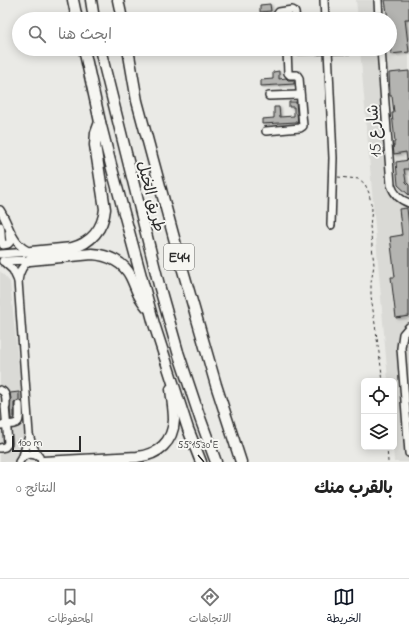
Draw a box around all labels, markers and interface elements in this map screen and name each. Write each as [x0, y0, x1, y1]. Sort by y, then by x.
search box [12, 12, 397, 56]
icon: search [26, 23, 48, 45]
text: ابحث هنا [58, 24, 112, 46]
street label: شارع 15 [361, 104, 389, 158]
street label: طريق الخيل [130, 158, 170, 235]
road number: E44 [164, 244, 194, 270]
map controls [361, 378, 397, 450]
button: locate [361, 378, 397, 414]
button: layers [361, 414, 397, 450]
scale bar [12, 434, 81, 453]
text: 100 m [18, 435, 42, 451]
text: 55°15'30"E [178, 438, 218, 453]
text: بالقرب منك [314, 476, 393, 501]
text: النتائج: 0 [16, 479, 56, 498]
tab: المحفوظات [48, 586, 93, 628]
tab: الاتجاهات [189, 586, 231, 628]
tab: الخريطة [327, 586, 361, 628]

